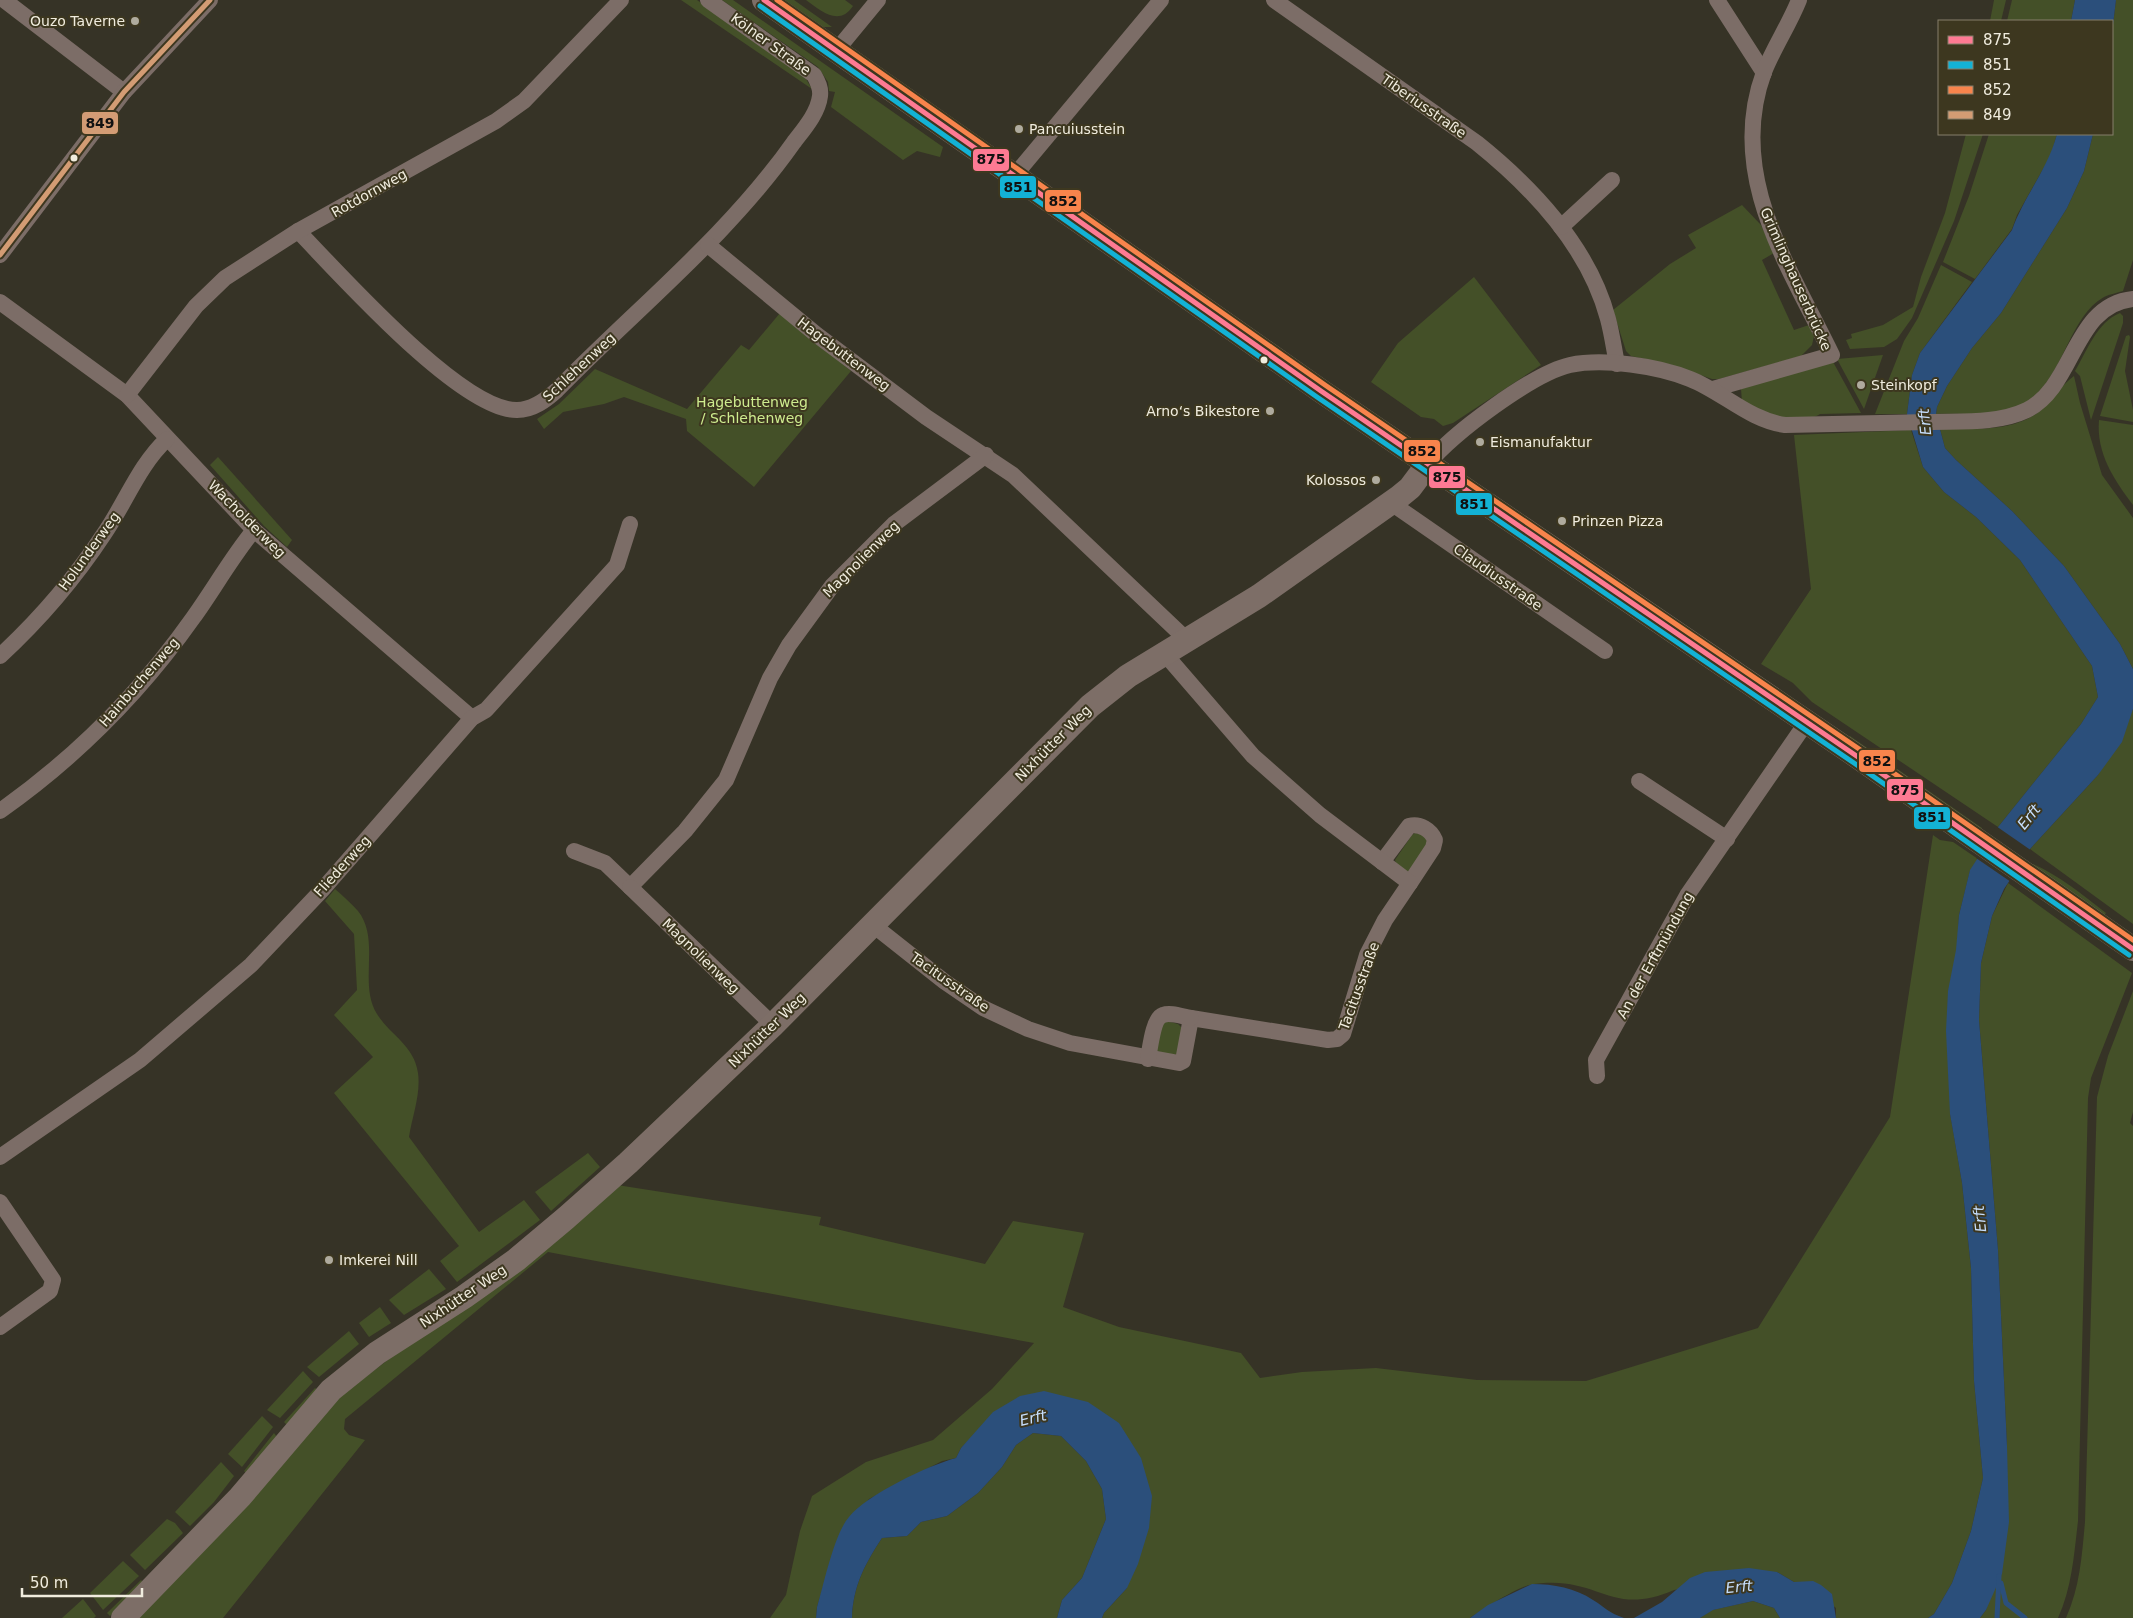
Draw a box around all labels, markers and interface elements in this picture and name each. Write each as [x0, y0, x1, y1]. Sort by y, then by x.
street label: Kölner Straße [728, 10, 814, 78]
place label: Ouzo Taverne [30, 13, 125, 29]
marker: Ouzo Taverne [129, 15, 141, 27]
legend [1938, 20, 2113, 135]
text: 875 [1983, 31, 2012, 49]
text: 851 [1983, 56, 2012, 74]
street label: Tiberiusstraße [1378, 70, 1469, 141]
text: 852 [1983, 81, 2012, 99]
text: 849 [1983, 106, 2012, 124]
line badge: 849 [81, 111, 119, 135]
text: 849 [85, 115, 115, 131]
place label: Pancuiusstein [1029, 121, 1125, 137]
marker: Pancuiusstein [1013, 123, 1025, 135]
line badge: 875 [972, 148, 1010, 172]
text: 875 [976, 151, 1006, 167]
unlabelled marker [69, 153, 79, 163]
street label: Rotdornweg [328, 166, 410, 220]
line badge: 851 [999, 175, 1037, 199]
text: 851 [1003, 179, 1033, 195]
line badge: 852 [1044, 189, 1082, 213]
text: 852 [1048, 193, 1078, 209]
street label: Grimlinghauserbrücke [1757, 205, 1835, 353]
street label: Hagebuttenweg [795, 314, 893, 394]
street label: Schlehenweg [539, 329, 619, 405]
unlabelled marker [1259, 355, 1269, 365]
place label: Steinkopf [1871, 377, 1938, 393]
marker: Steinkopf [1855, 379, 1867, 391]
park label: Hagebuttenweg / Schlehenweg [696, 394, 808, 426]
place label: Arno‘s Bikestore [1146, 403, 1260, 419]
marker: Arno‘s Bikestore [1264, 405, 1276, 417]
water label: Erft [1915, 407, 1935, 436]
place label: Eismanufaktur [1490, 434, 1592, 450]
marker: Eismanufaktur [1474, 436, 1486, 448]
line badge: 852 [1403, 439, 1441, 463]
text: 852 [1407, 443, 1437, 459]
line badge: 875 [1428, 465, 1466, 489]
text: 875 [1432, 469, 1462, 485]
place label: Kolossos [1306, 472, 1366, 488]
marker: Kolossos [1370, 474, 1382, 486]
street label: Wacholderweg [205, 477, 289, 561]
line badge: 851 [1455, 492, 1493, 516]
text: 851 [1459, 496, 1489, 512]
street label: Holunderweg [55, 509, 123, 593]
place label: Prinzen Pizza [1572, 513, 1663, 529]
marker: Prinzen Pizza [1556, 515, 1568, 527]
street label: Magnolienweg [820, 518, 902, 600]
street label: Claudiusstraße [1451, 540, 1545, 614]
street label: Hainbuchenweg [96, 634, 182, 730]
street label: Nixhütter Weg [1012, 702, 1094, 784]
line badge: 852 [1858, 749, 1896, 773]
text: 852 [1862, 753, 1892, 769]
line badge: 875 [1886, 778, 1924, 802]
text: 875 [1890, 782, 1920, 798]
water label: Erft [2014, 800, 2045, 833]
line badge: 851 [1913, 806, 1951, 830]
text: 851 [1917, 809, 1947, 825]
street label: Fliederweg [310, 832, 374, 900]
street label: An der Erftmündung [1614, 889, 1696, 1021]
street label: Magnolienweg [659, 915, 743, 997]
street label: Tacitusstraße [1335, 940, 1382, 1033]
street label: Tacitusstraße [907, 948, 993, 1015]
street label: Nixhütter Weg [725, 989, 809, 1071]
water label: Erft [1970, 1204, 1990, 1233]
place label: Imkerei Nill [339, 1252, 418, 1268]
marker: Imkerei Nill [323, 1254, 335, 1266]
street label: Nixhütter Weg [417, 1261, 509, 1331]
water label: Erft [1018, 1406, 1049, 1430]
scale bar [22, 1566, 142, 1598]
text: 50 m [30, 1574, 68, 1592]
water label: Erft [1725, 1577, 1754, 1597]

